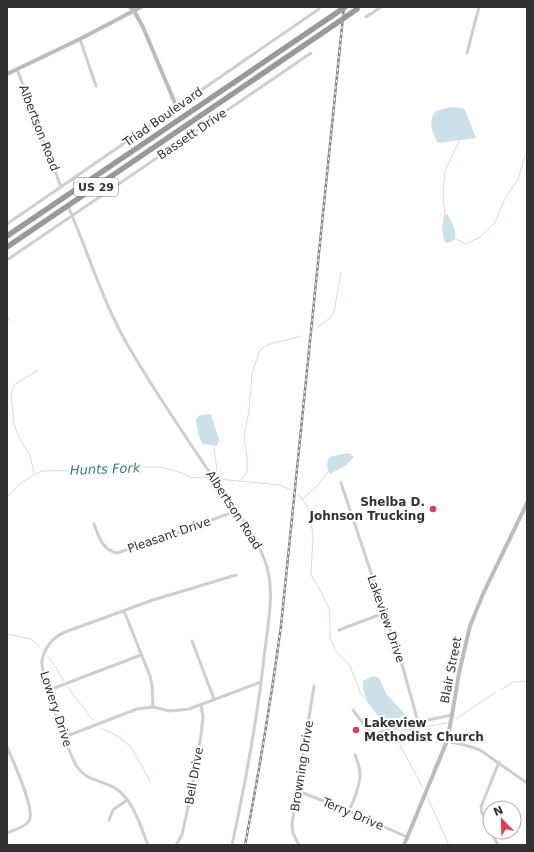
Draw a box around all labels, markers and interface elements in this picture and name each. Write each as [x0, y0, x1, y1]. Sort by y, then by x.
street label: Albertson Road [16, 83, 62, 173]
street label: Triad Boulevard [120, 85, 205, 150]
street label: Bassett Drive [155, 106, 229, 162]
road number: US 29 [74, 178, 118, 196]
water label: Hunts Fork [69, 460, 141, 478]
street label: Albertson Road [203, 468, 265, 552]
place label: Shelba D. Johnson Trucking [308, 495, 425, 523]
marker: Shelba D. Johnson Trucking [428, 504, 438, 514]
street label: Pleasant Drive [126, 514, 212, 556]
street label: Lakeview Drive [365, 574, 407, 664]
street label: Blair Street [438, 635, 464, 704]
street label: Lowery Drive [37, 669, 75, 749]
place label: Lakeview Methodist Church [364, 716, 484, 744]
street label: Browning Drive [288, 719, 316, 813]
marker: Lakeview Methodist Church [351, 725, 361, 735]
street label: Bell Drive [182, 746, 206, 806]
street label: Terry Drive [319, 794, 386, 833]
north arrow [482, 800, 522, 840]
text: N [492, 803, 505, 819]

